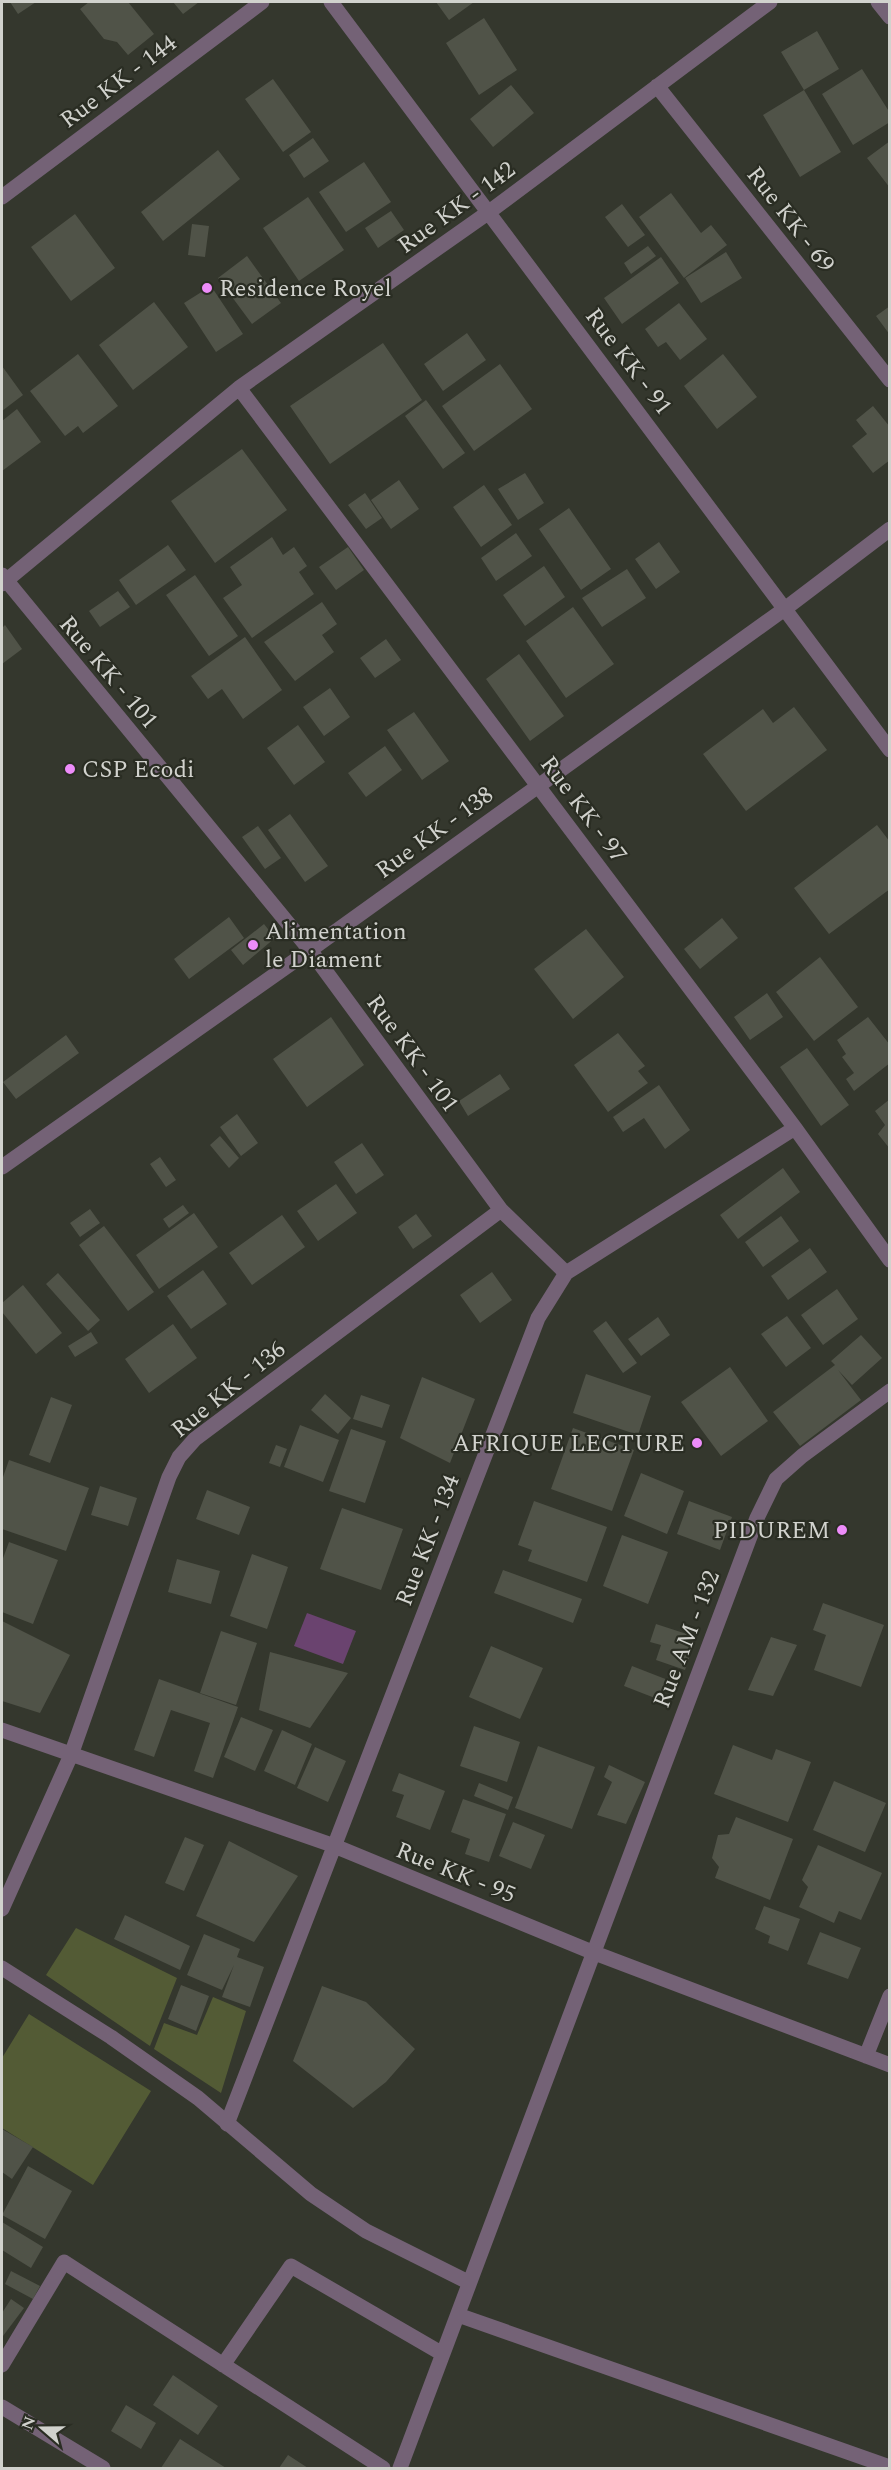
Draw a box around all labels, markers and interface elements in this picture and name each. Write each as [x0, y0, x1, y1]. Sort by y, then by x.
street label: Rue KK - 144 [52, 26, 185, 138]
street label: Rue KK - 142 [390, 153, 523, 263]
street label: Rue KK - 69 [737, 159, 843, 281]
place label: Residence Royel [219, 271, 392, 307]
marker: Residence Royel [200, 281, 214, 295]
street label: Rue KK - 91 [576, 300, 681, 423]
street label: Rue KK - 101 [50, 608, 167, 737]
street label: Rue KK - 97 [531, 748, 636, 871]
place label: CSP Ecodi [82, 752, 195, 788]
marker: CSP Ecodi [63, 762, 77, 776]
street label: Rue KK - 138 [368, 778, 501, 888]
place label: Alimentation le Diament [265, 914, 407, 978]
marker: Alimentation le Diament [246, 938, 260, 952]
street label: Rue KK - 101 [357, 987, 467, 1120]
street label: Rue KK - 136 [163, 1332, 294, 1447]
place label: AFRIQUE LECTURE [452, 1426, 685, 1462]
marker: AFRIQUE LECTURE [690, 1436, 704, 1450]
street label: Rue KK - 134 [386, 1469, 470, 1611]
place label: PIDUREM [713, 1513, 830, 1549]
marker: PIDUREM [835, 1523, 849, 1537]
street label: Rue AM - 132 [644, 1565, 730, 1713]
street label: Rue KK - 95 [390, 1833, 521, 1913]
north arrow [12, 2398, 72, 2458]
text: N [15, 2413, 42, 2433]

